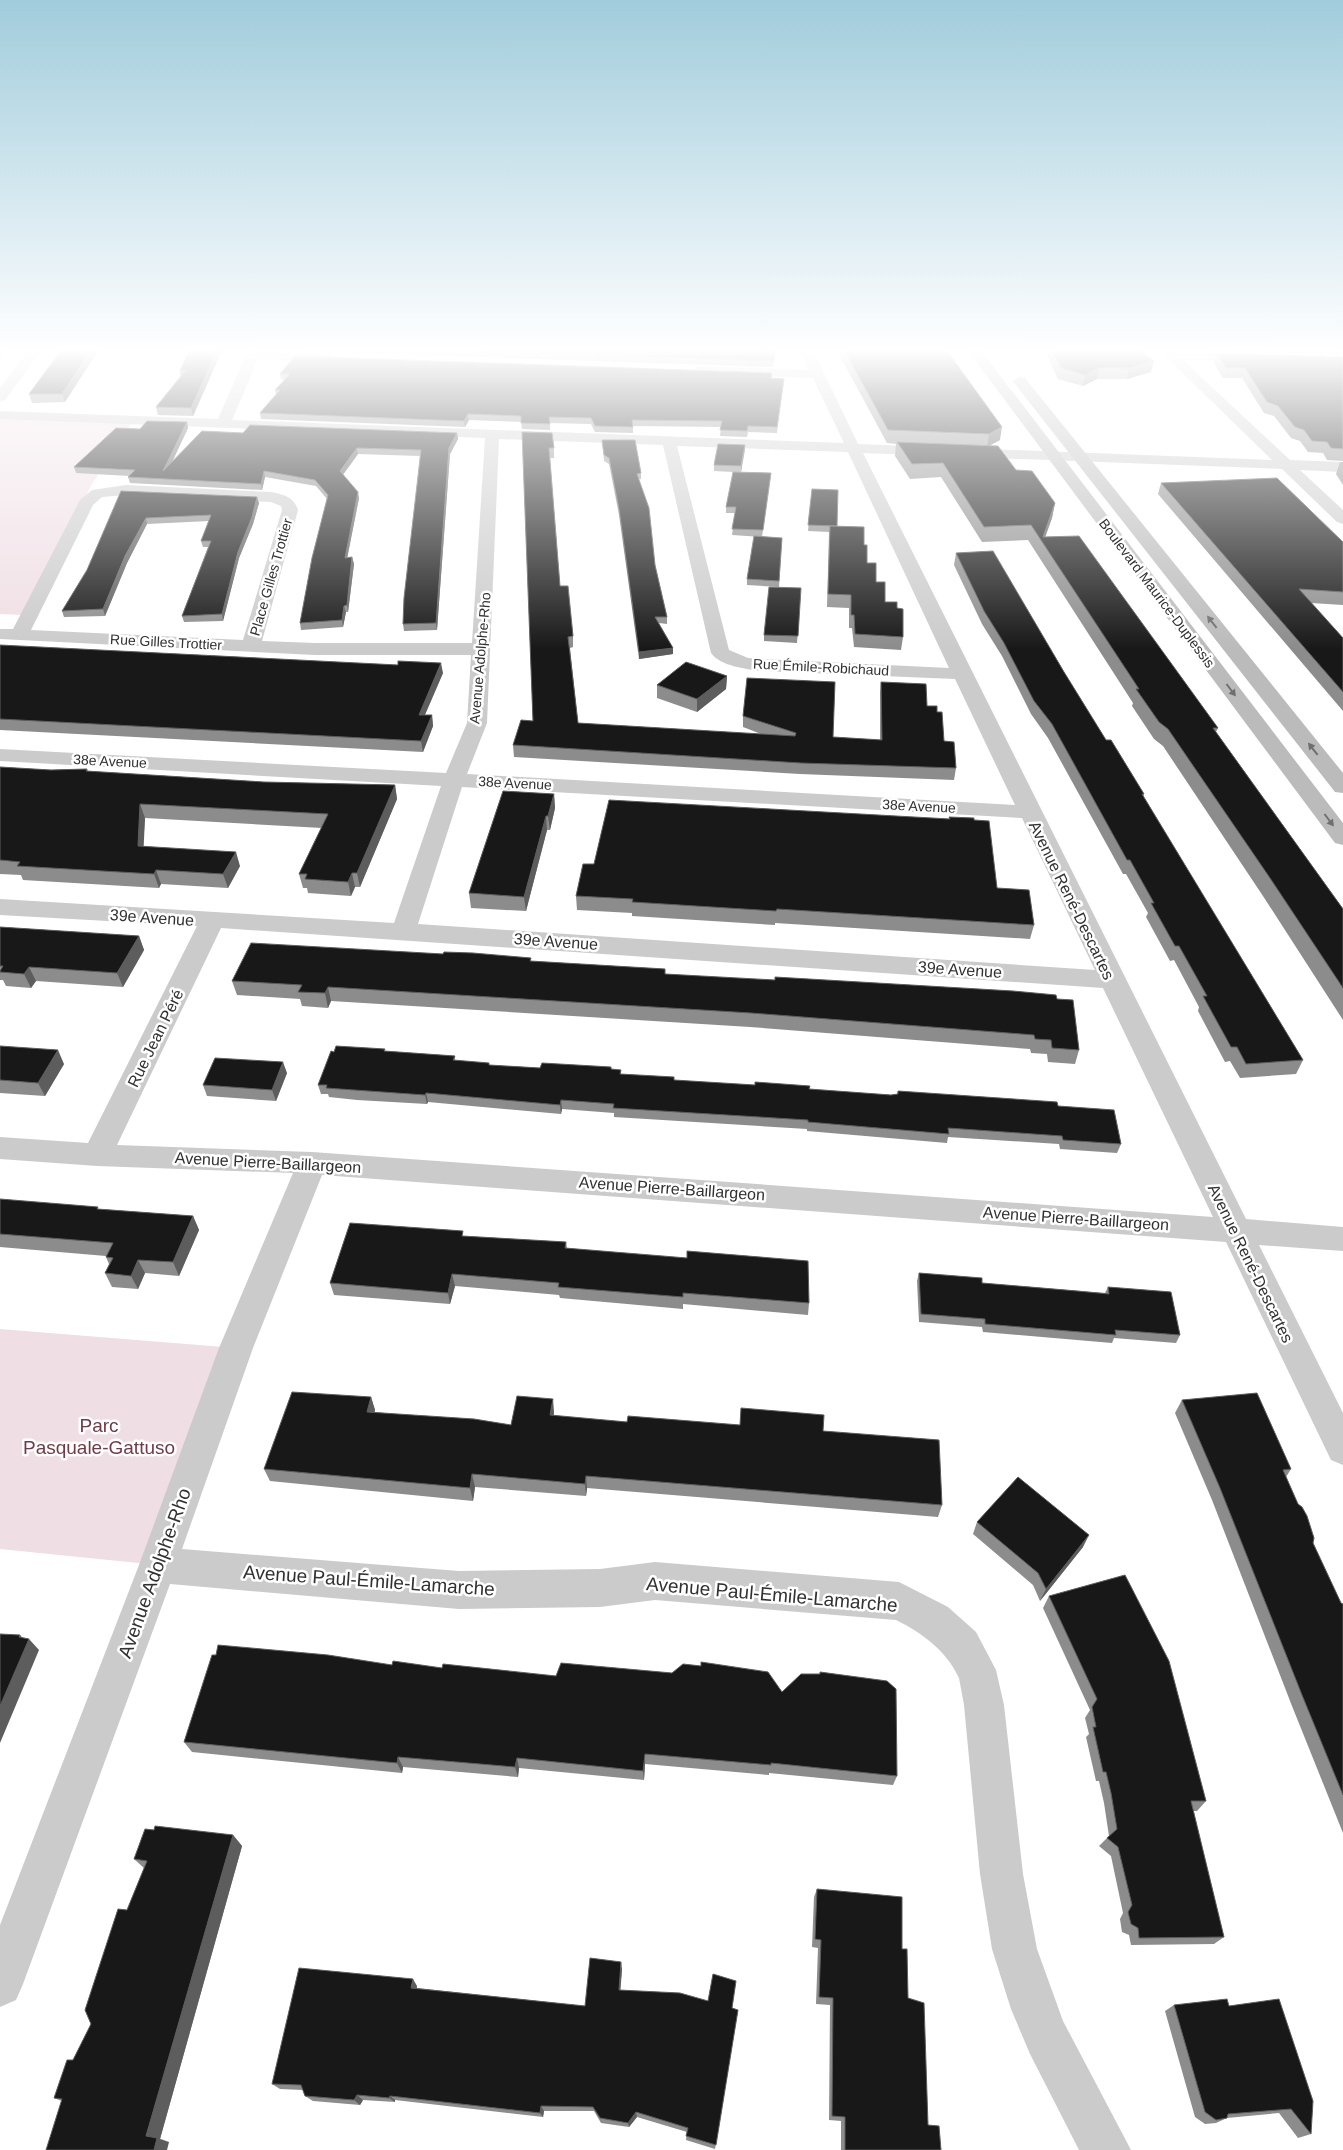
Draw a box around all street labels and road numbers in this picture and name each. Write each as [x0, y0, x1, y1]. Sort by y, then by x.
street label: Boulevard Maurice-Duplessis [1096, 515, 1218, 671]
street label: Place Gilles Trottier [247, 516, 296, 638]
street label: Avenue Adolphe-Rho [466, 591, 494, 724]
street label: Rue Gilles Trottier [110, 631, 223, 653]
street label: Rue Émile-Robichaud [753, 655, 889, 679]
street label: 38e Avenue [73, 751, 147, 771]
street label: 38e Avenue [478, 773, 552, 793]
street label: 38e Avenue [882, 796, 956, 816]
street label: Avenue René-Descartes [1026, 818, 1117, 982]
street label: 39e Avenue [109, 906, 195, 929]
street label: 39e Avenue [513, 930, 599, 953]
street label: 39e Avenue [917, 958, 1003, 981]
street label: Rue Jean Péré [124, 986, 187, 1090]
street label: Avenue Pierre-Baillargeon [174, 1149, 362, 1176]
street label: Avenue Pierre-Baillargeon [578, 1174, 766, 1203]
street label: Avenue René-Descartes [1205, 1181, 1296, 1345]
street label: Avenue Pierre-Baillargeon [982, 1204, 1170, 1233]
street label: Avenue Adolphe-Rho [114, 1485, 195, 1661]
street label: Avenue Paul-Émile-Lamarche [243, 1561, 495, 1600]
street label: Avenue Paul-Émile-Lamarche [645, 1573, 898, 1616]

